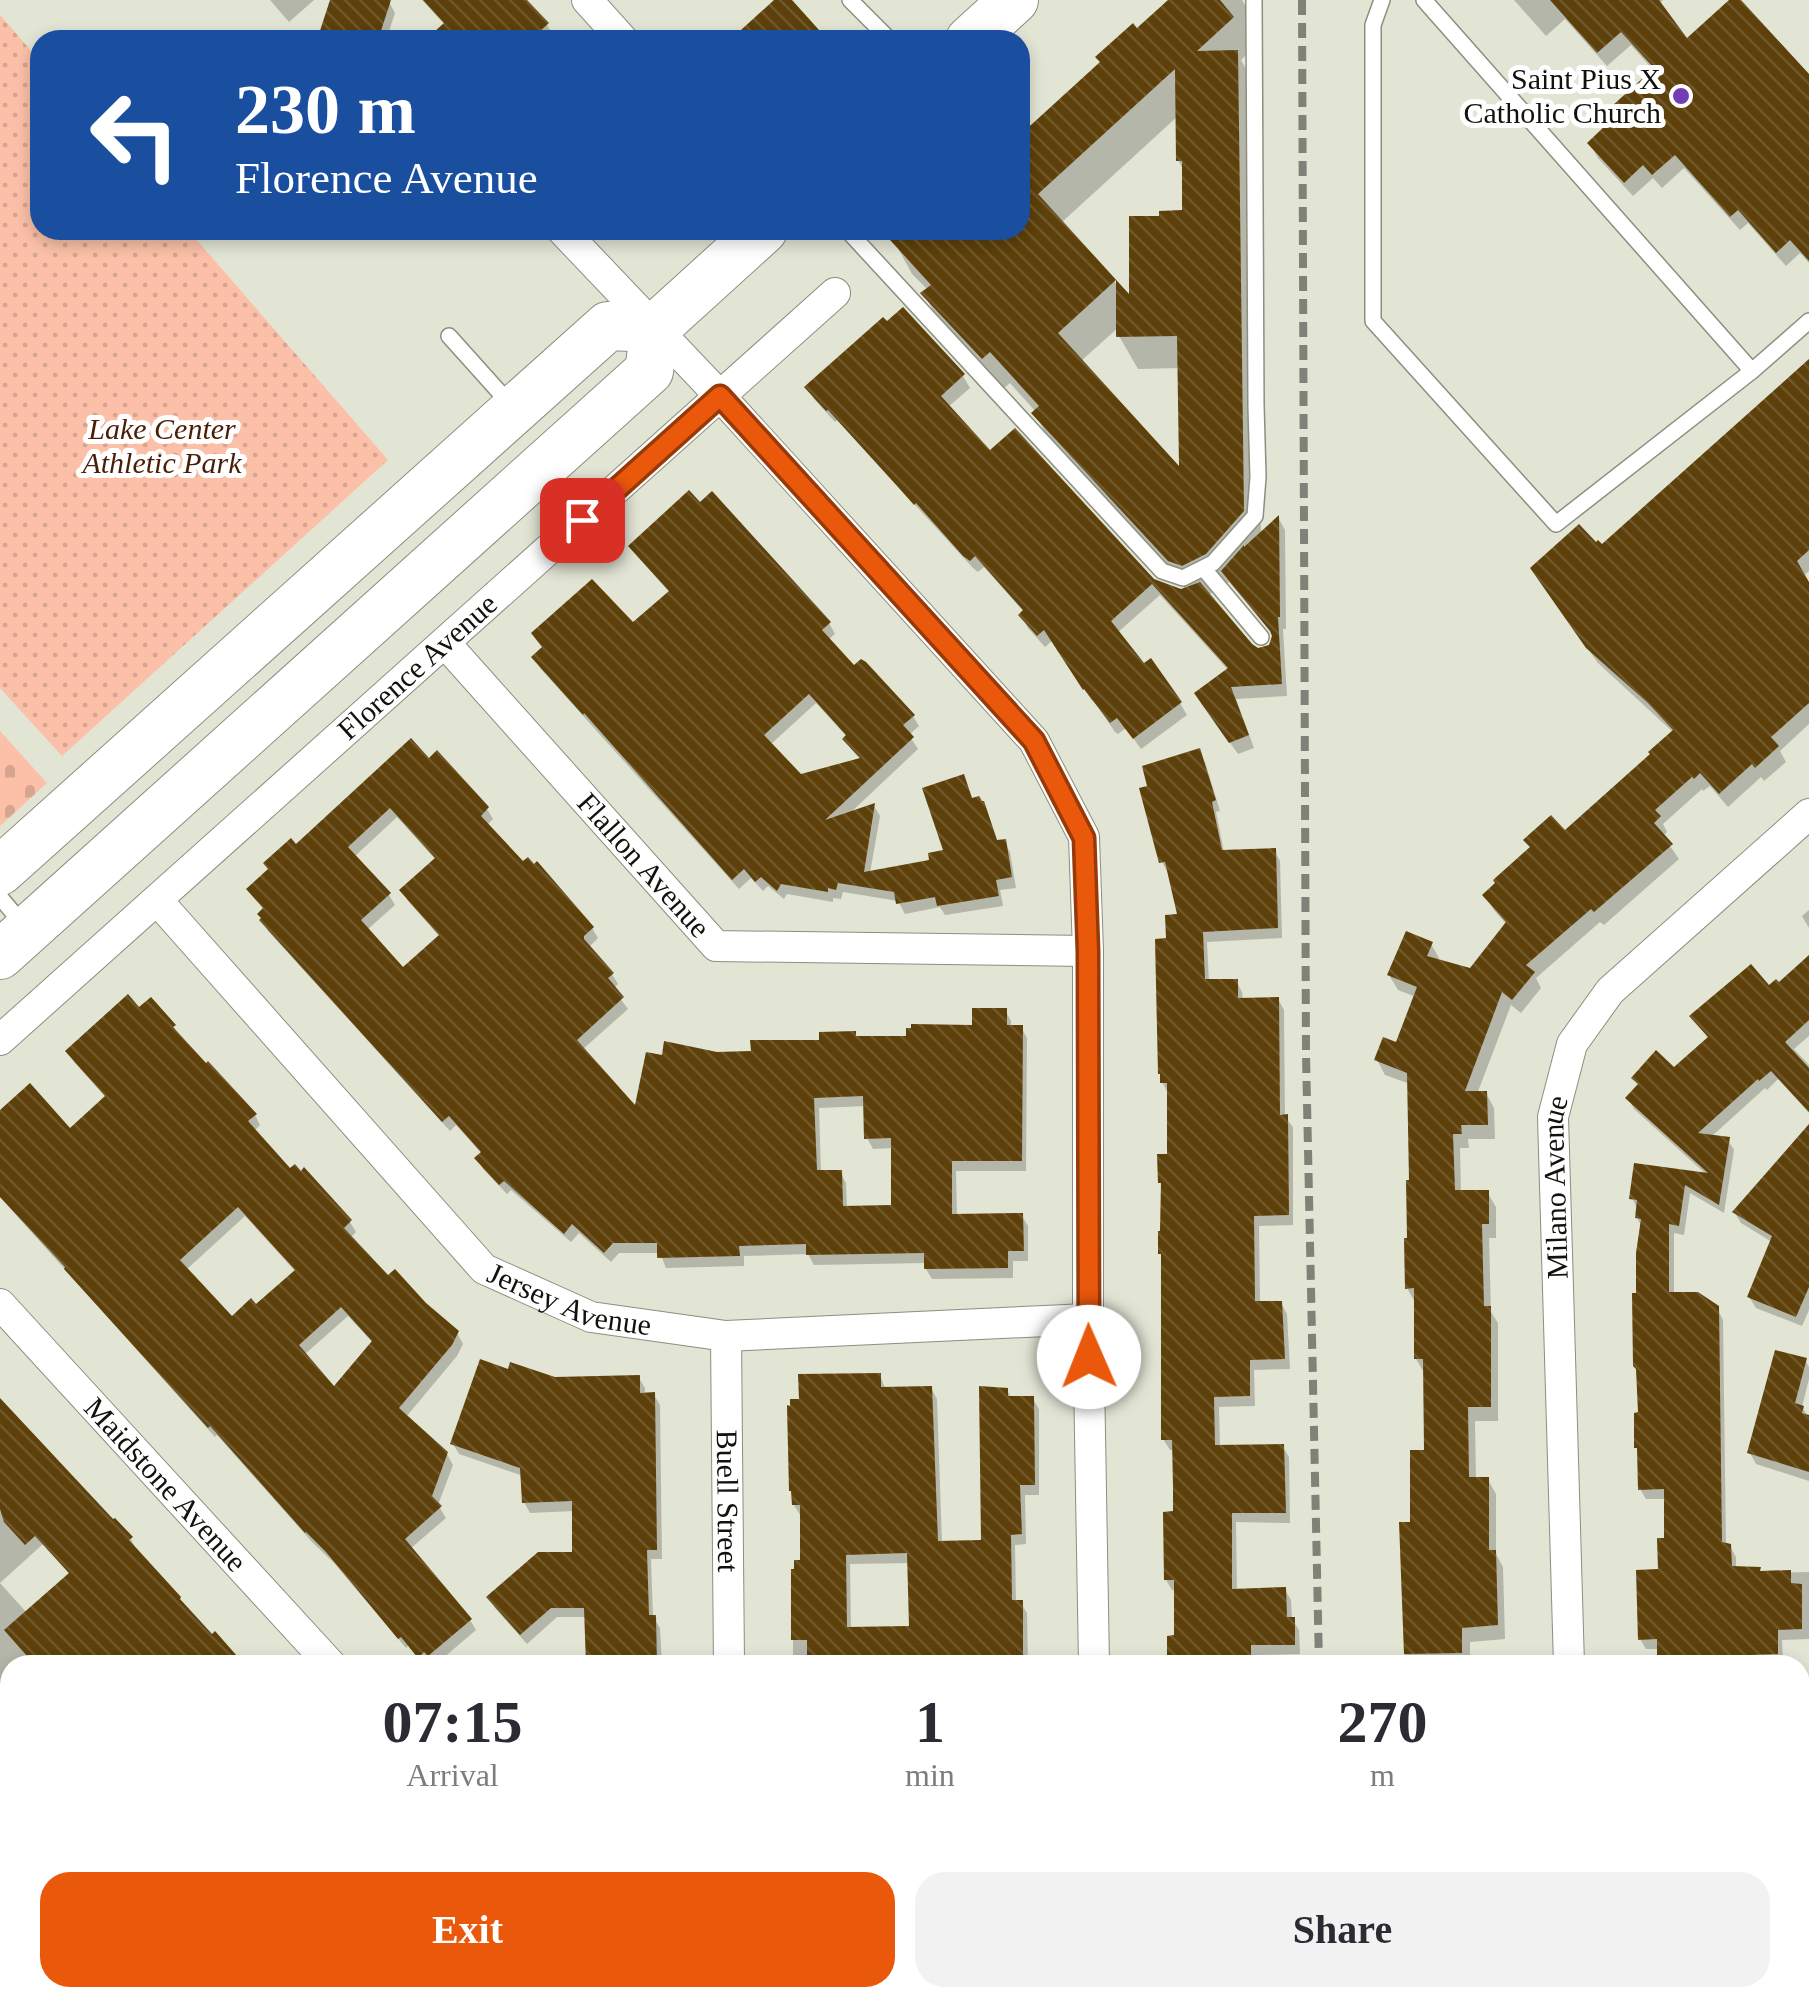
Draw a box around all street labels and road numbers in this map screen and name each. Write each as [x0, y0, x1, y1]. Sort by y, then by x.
street label: Florence Avenue [331, 587, 503, 746]
street label: Flallon Avenue [571, 786, 717, 944]
street label: Milano Avenue [1535, 1092, 1574, 1279]
street label: Jersey Avenue [483, 1256, 653, 1341]
street label: Maidstone Avenue [78, 1391, 254, 1578]
street label: Buell Street [711, 1430, 745, 1573]

